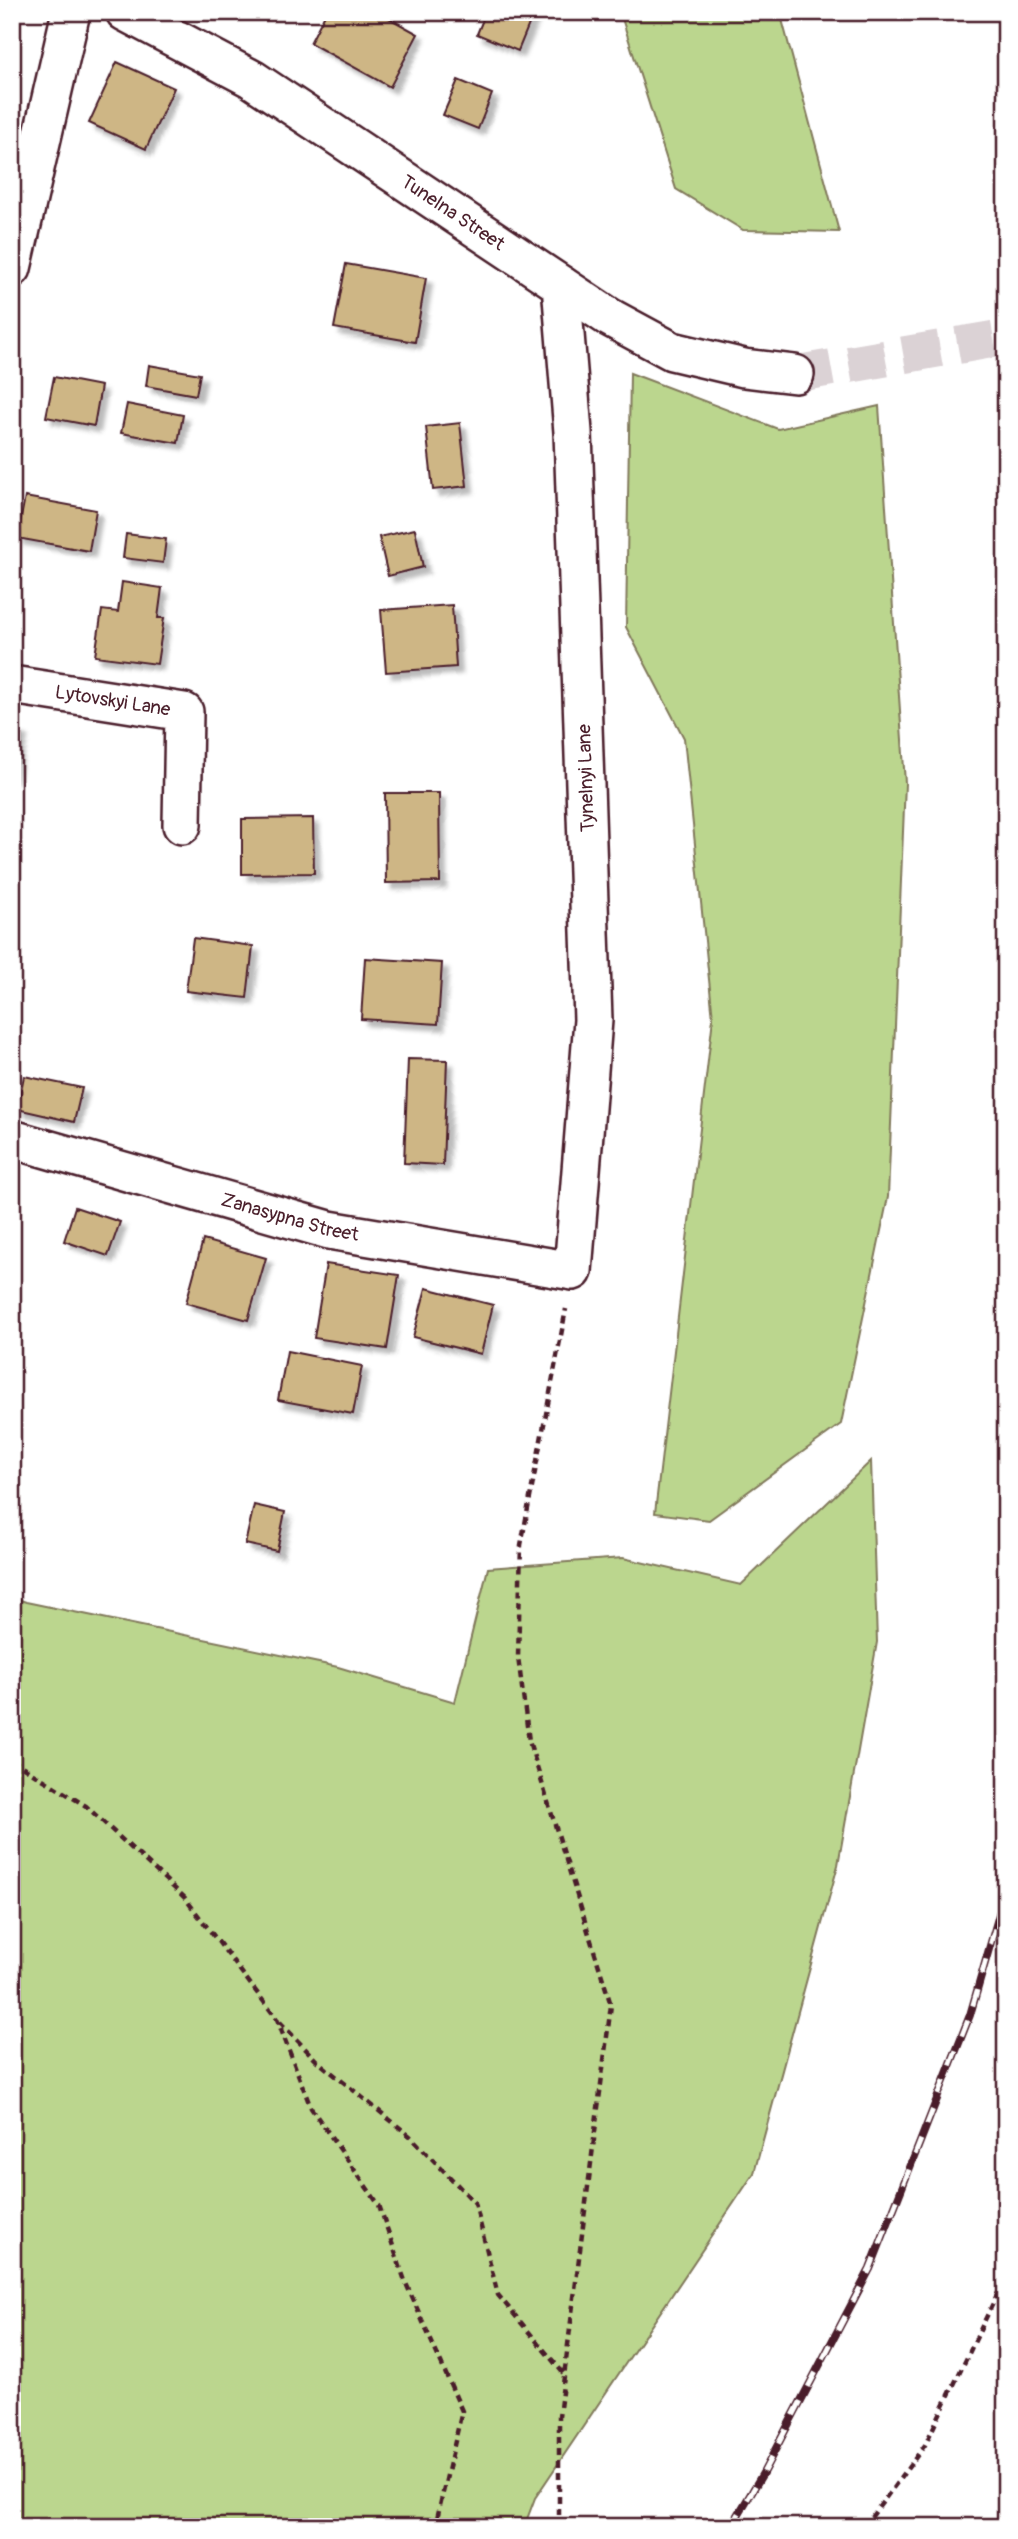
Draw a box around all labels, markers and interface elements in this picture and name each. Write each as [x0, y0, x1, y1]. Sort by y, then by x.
street label: Tunelna Street [396, 170, 510, 256]
street label: Lytovskyi Lane [53, 680, 173, 722]
street label: Tynelnyi Lane [572, 723, 600, 832]
street label: Zanasypna Street [218, 1188, 361, 1247]

